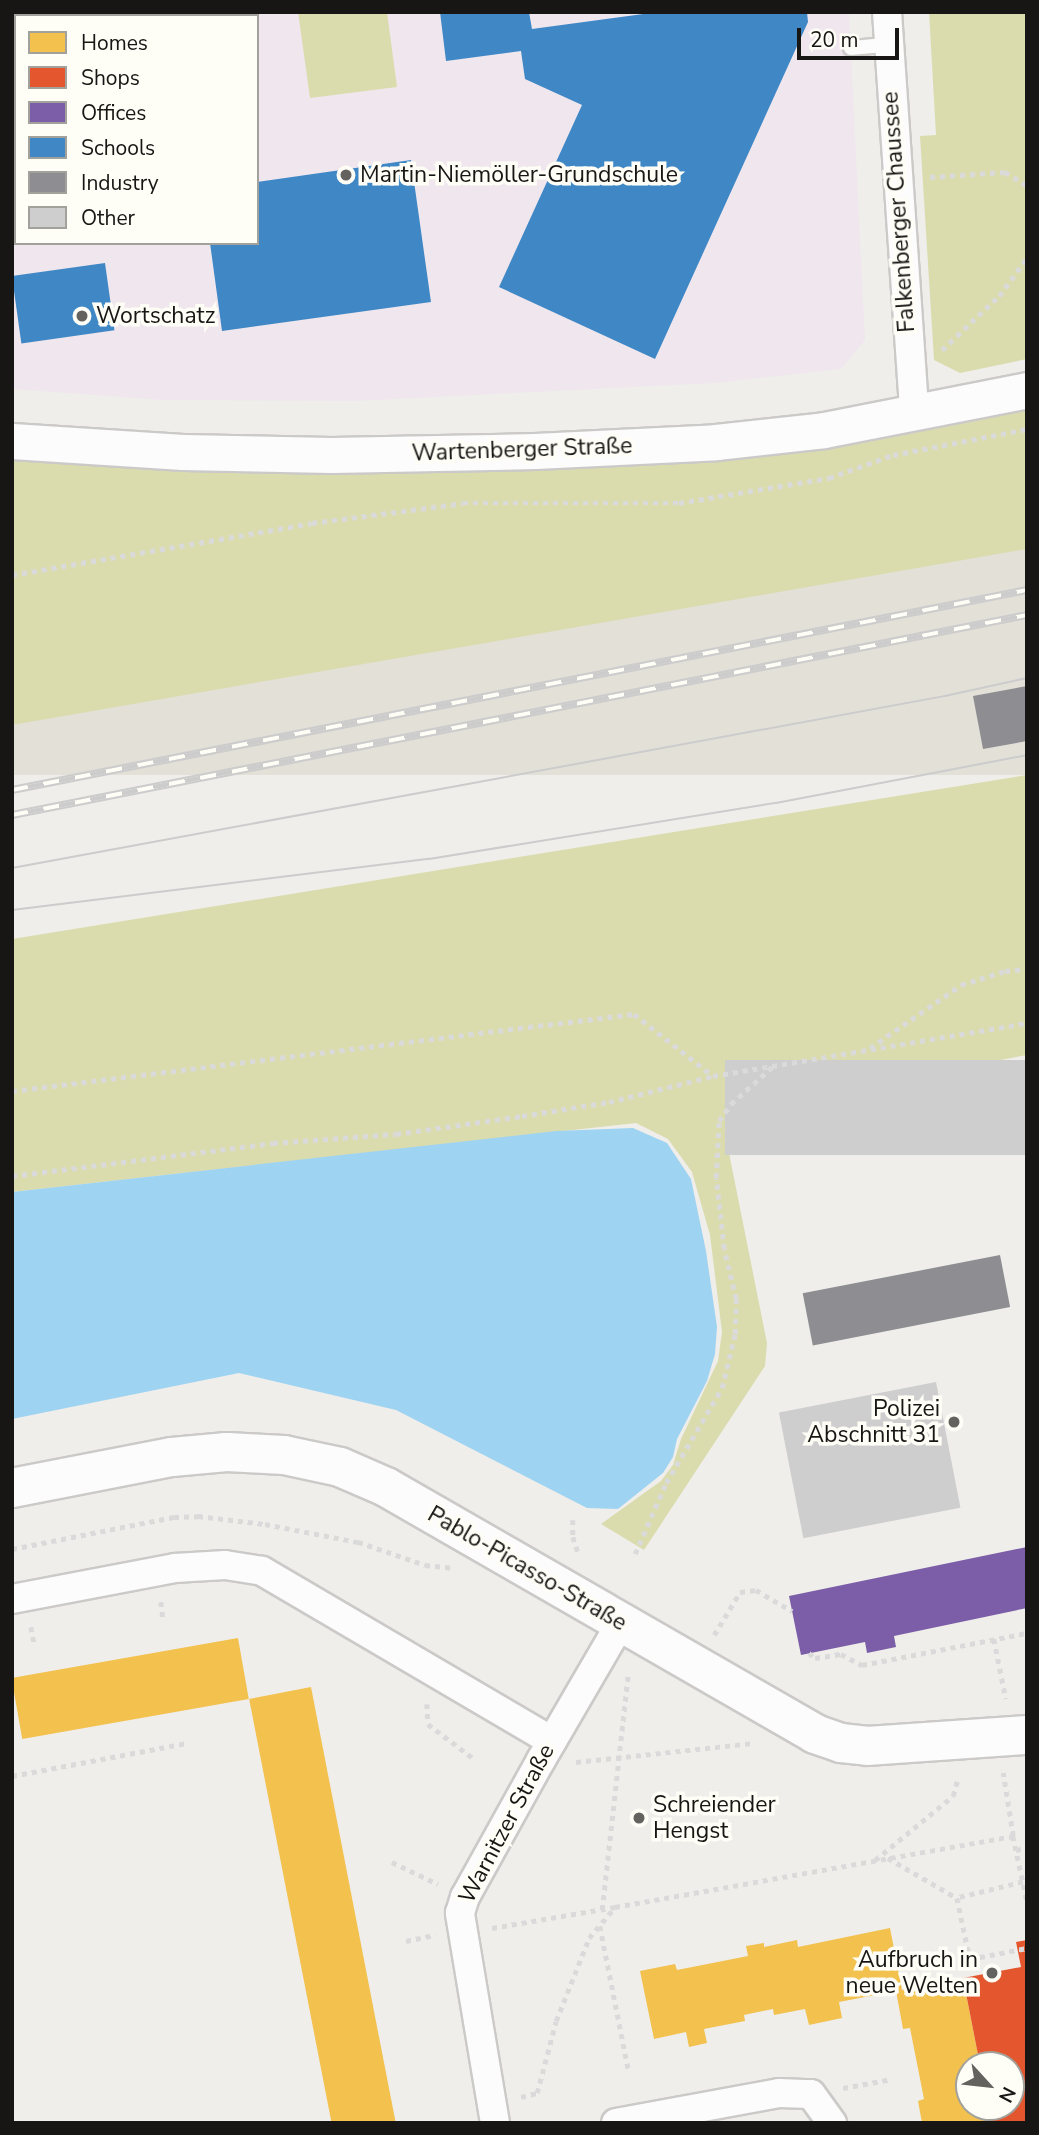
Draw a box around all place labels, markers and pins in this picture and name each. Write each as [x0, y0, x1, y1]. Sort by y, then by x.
place label: Martin-Niemöller-Grundschule [360, 161, 678, 189]
marker: Martin-Niemöller-Grundschule [338, 167, 354, 183]
place label: Wortschatz [96, 302, 215, 330]
marker: Wortschatz [74, 308, 90, 324]
place label: Polizei Abschnitt 31 [807, 1395, 940, 1449]
marker: Polizei Abschnitt 31 [946, 1414, 962, 1430]
place label: Schreiender Hengst [653, 1791, 776, 1845]
marker: Schreiender Hengst [631, 1810, 647, 1826]
place label: Aufbruch in neue Welten [846, 1946, 978, 2000]
marker: Aufbruch in neue Welten [984, 1965, 1000, 1981]

